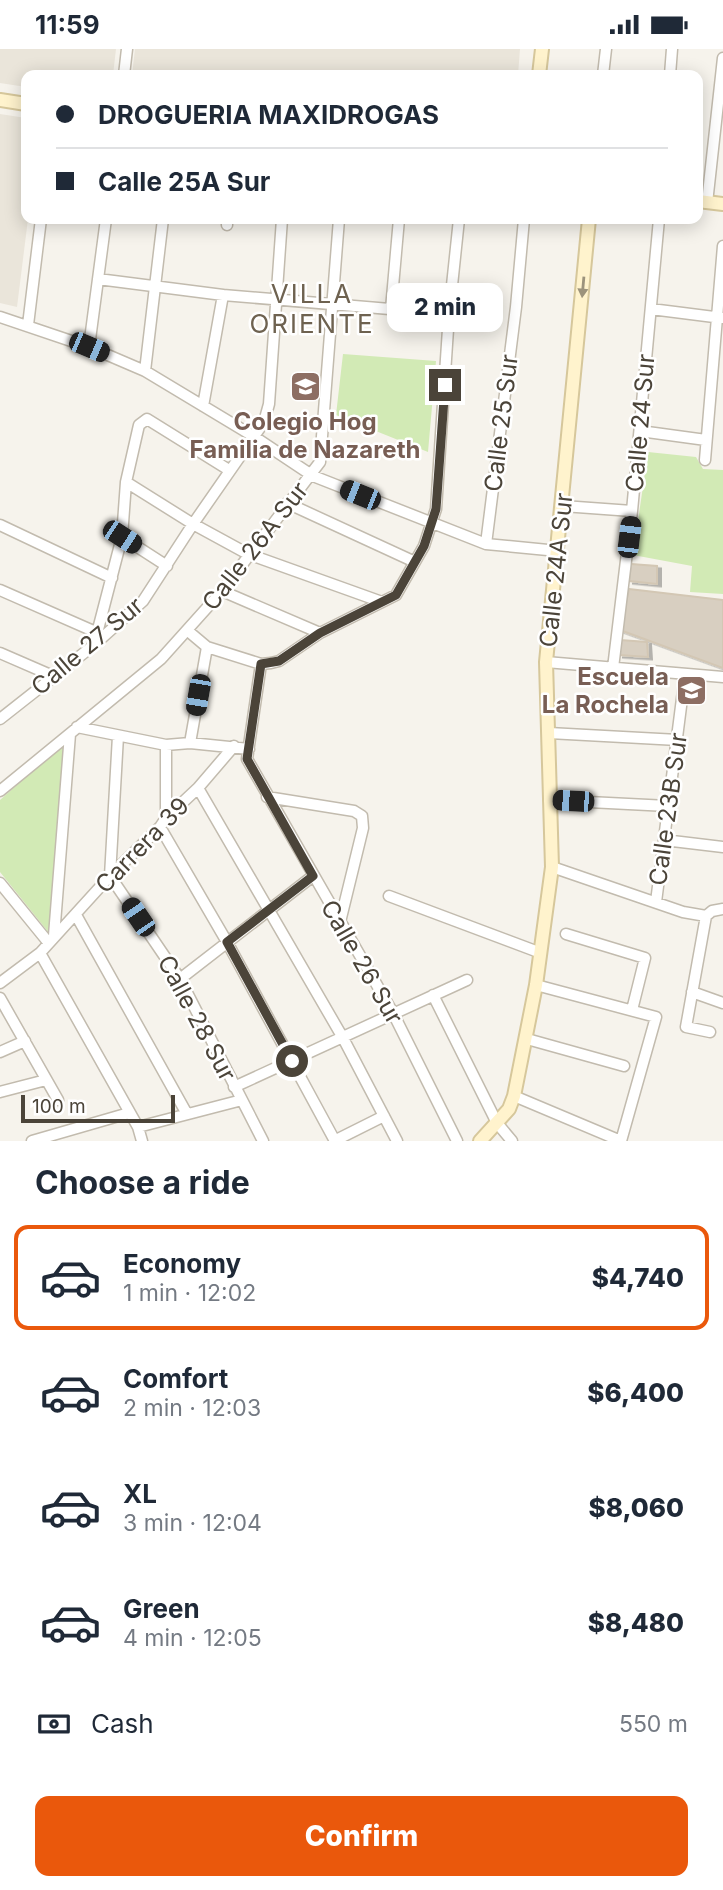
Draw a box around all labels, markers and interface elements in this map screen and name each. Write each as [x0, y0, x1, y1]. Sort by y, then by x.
text: 11:59 [35, 9, 100, 40]
text: DROGUERIA MAXIDROGAS [98, 99, 439, 130]
text: Calle 25A Sur [98, 166, 270, 197]
one-way arrow [577, 276, 588, 298]
district label: VILLA ORIENTE [249, 278, 375, 339]
callout: 2 min [387, 283, 503, 333]
text: 2 min [414, 293, 476, 321]
car [66, 329, 113, 365]
street label: Calle 25 Sur [478, 353, 524, 493]
street label: Calle 24 Sur [620, 353, 660, 493]
route end [429, 369, 461, 401]
school or university icon: Colegio Hog Familia de Nazareth [288, 370, 322, 404]
place label: Colegio Hog Familia de Nazareth [190, 407, 420, 464]
street label: Calle 26A Sur [196, 476, 314, 616]
car [337, 477, 384, 513]
street label: Calle 24A Sur [533, 491, 579, 649]
car [617, 515, 642, 559]
car [99, 517, 146, 557]
street label: Calle 27 Sur [25, 591, 149, 701]
place label: Escuela La Rochela [542, 662, 669, 719]
car [185, 672, 212, 718]
school or university icon: Escuela La Rochela [675, 673, 709, 707]
street label: Calle 23B Sur [643, 731, 693, 887]
car [552, 789, 595, 813]
street label: Carrera 39 [89, 791, 195, 899]
car [118, 894, 159, 940]
street label: Calle 26 Sur [315, 895, 409, 1029]
street label: Calle 28 Sur [152, 950, 242, 1086]
route start [276, 1045, 308, 1077]
scale bar [21, 1092, 175, 1124]
text: 100 m [32, 1095, 86, 1118]
text: Choose a ride [35, 1163, 250, 1202]
icon: car [39, 1246, 102, 1309]
text: Economy [123, 1248, 241, 1279]
text: $4,740 [592, 1262, 684, 1293]
text: 1 min · 12:02 [123, 1279, 256, 1307]
icon: car [39, 1361, 102, 1424]
text: Comfort [123, 1363, 228, 1394]
text: $6,400 [587, 1377, 684, 1408]
text: 2 min · 12:03 [123, 1394, 261, 1422]
icon: car [39, 1476, 102, 1539]
text: XL [123, 1478, 157, 1509]
text: $8,060 [589, 1492, 684, 1523]
text: 3 min · 12:04 [123, 1509, 262, 1537]
icon: car [39, 1591, 102, 1654]
text: Green [123, 1593, 200, 1624]
text: $8,480 [588, 1607, 684, 1638]
text: 4 min · 12:05 [123, 1624, 262, 1652]
icon: cash [35, 1705, 73, 1743]
text: Cash [91, 1708, 154, 1739]
text: 550 m [619, 1710, 688, 1738]
button: Confirm [35, 1796, 688, 1876]

